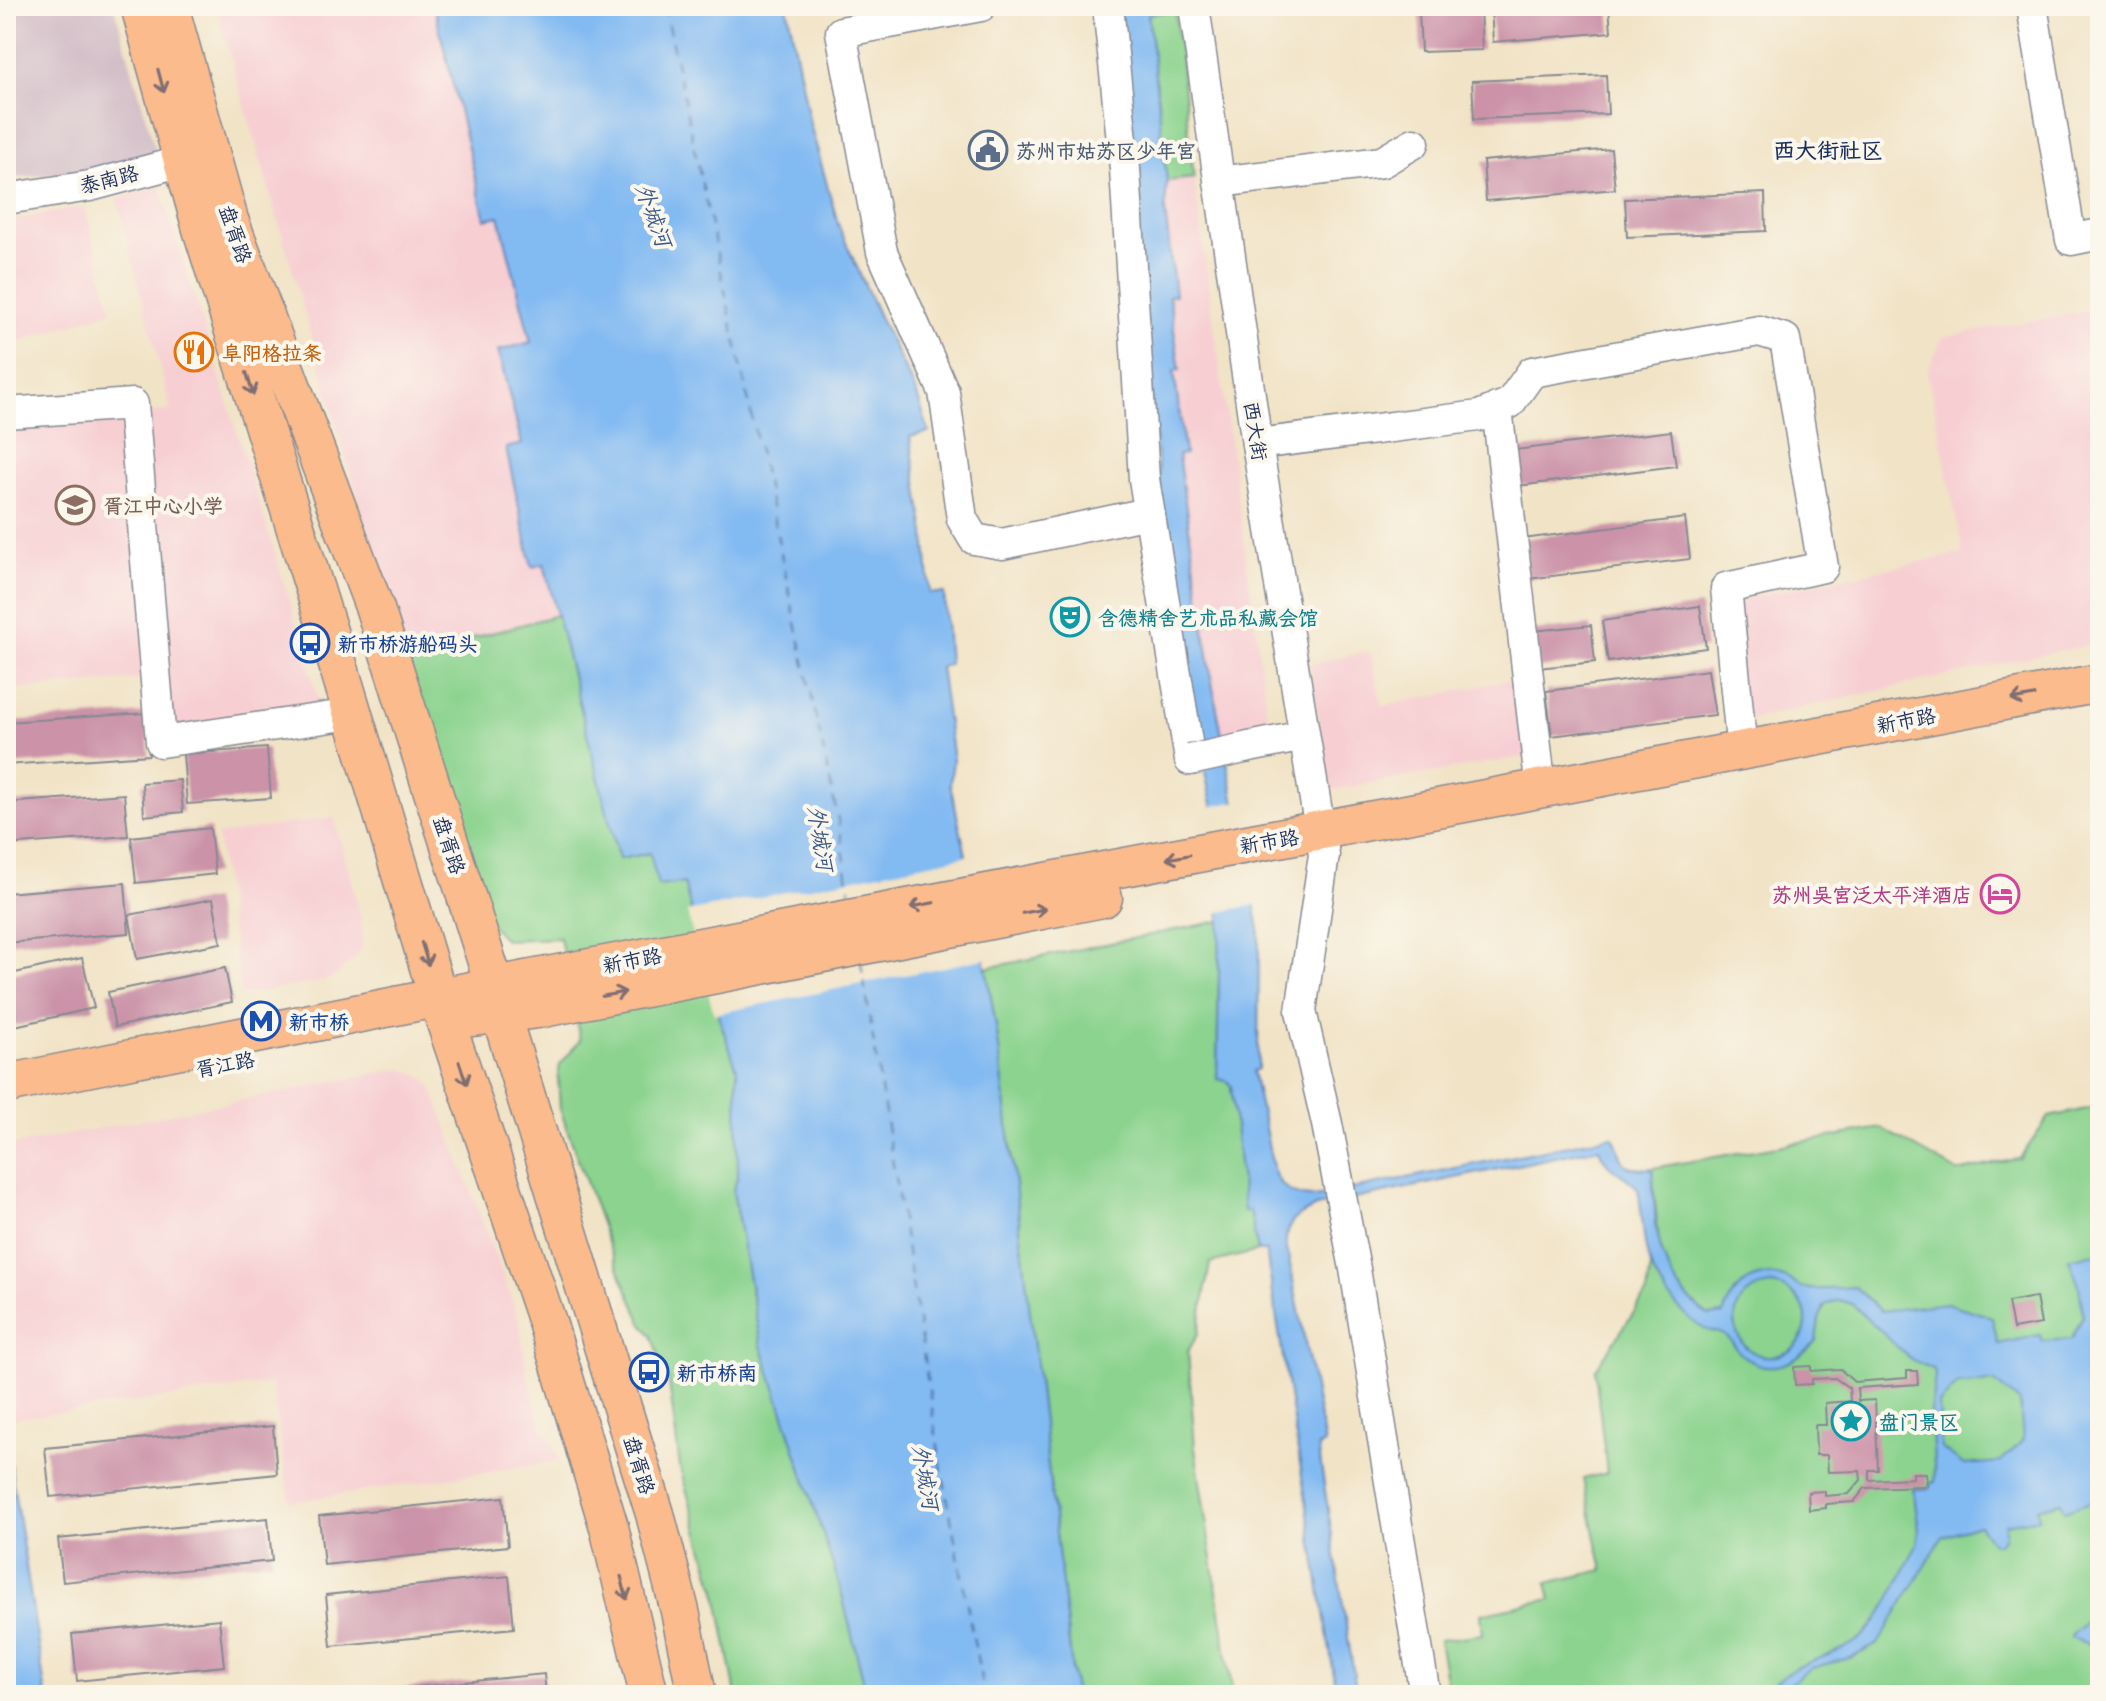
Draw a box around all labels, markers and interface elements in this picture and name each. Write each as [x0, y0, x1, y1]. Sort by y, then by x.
one-way arrow [154, 68, 169, 94]
public building icon: 苏州市姑苏区少年宫 [967, 129, 1009, 171]
district label: 西大街社区 [1773, 136, 1883, 164]
place label: 苏州市姑苏区少年宫 [1016, 138, 1196, 163]
street label: 泰南路 [77, 159, 142, 198]
water label: 外城河 [630, 179, 679, 254]
street label: 盘胥路 [214, 202, 258, 267]
restaurant icon: 阜阳格拉条 [173, 331, 215, 373]
place label: 阜阳格拉条 [222, 340, 322, 365]
one-way arrow [244, 372, 259, 397]
street label: 西大街 [1239, 399, 1273, 463]
school or university icon: 胥江中心小学 [54, 484, 96, 526]
place label: 胥江中心小学 [103, 493, 223, 518]
theatre icon: 含德精舍艺术品私藏会馆 [1049, 596, 1091, 638]
place label: 含德精舍艺术品私藏会馆 [1098, 605, 1318, 630]
bus stop icon: 新市桥游船码头 [289, 622, 331, 664]
place label: 新市桥游船码头 [338, 631, 478, 656]
one-way arrow [2011, 691, 2037, 706]
street label: 新市路 [1874, 702, 1939, 738]
water label: 外城河 [802, 803, 840, 876]
street label: 盘胥路 [429, 813, 471, 878]
street label: 新市路 [1237, 823, 1302, 859]
one-way arrow [1166, 851, 1191, 866]
hotel icon: 苏州吴宫泛太平洋酒店 [1979, 873, 2021, 915]
place label: 苏州吴宫泛太平洋酒店 [1772, 882, 1972, 907]
one-way arrow [910, 899, 936, 914]
one-way arrow [1021, 903, 1046, 918]
one-way arrow [419, 941, 433, 966]
street label: 新市路 [600, 942, 665, 978]
one-way arrow [601, 986, 626, 1001]
metro station icon: 新市桥 [240, 1000, 282, 1042]
place label: 新市桥 [289, 1009, 349, 1034]
street label: 胥江路 [193, 1046, 258, 1082]
one-way arrow [456, 1060, 471, 1085]
bus stop icon: 新市桥南 [628, 1351, 670, 1393]
place label: 新市桥南 [677, 1360, 757, 1385]
place icon: 盘门景区 [1830, 1400, 1872, 1442]
place label: 盘门景区 [1879, 1409, 1959, 1434]
street label: 盘胥路 [619, 1433, 661, 1498]
water label: 外城河 [906, 1442, 946, 1515]
one-way arrow [617, 1575, 632, 1600]

